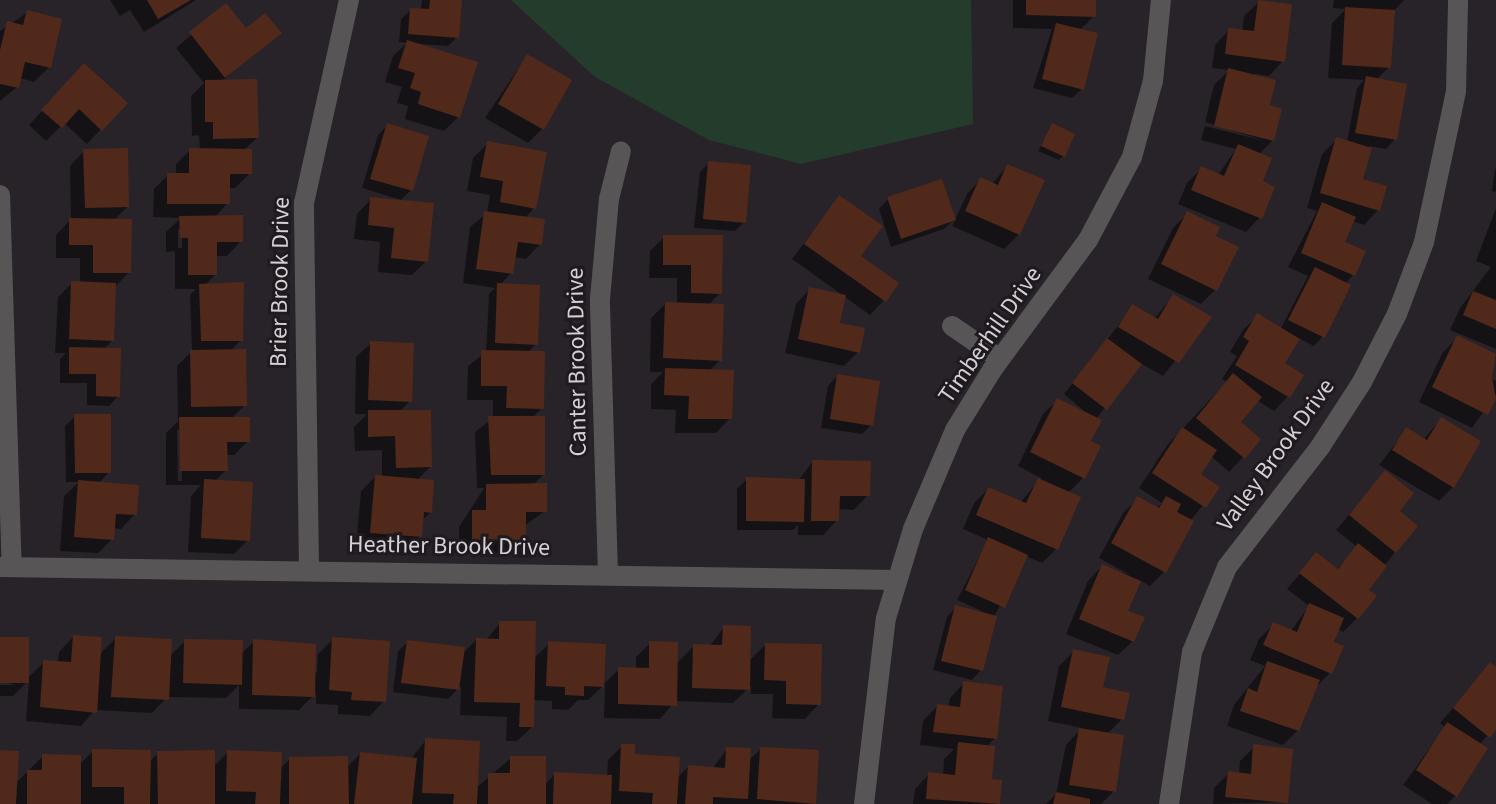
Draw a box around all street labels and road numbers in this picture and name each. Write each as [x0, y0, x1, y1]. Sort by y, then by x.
street label: Brier Brook Drive [264, 197, 296, 367]
street label: Timberhill Drive [932, 261, 1048, 409]
street label: Canter Brook Drive [561, 267, 593, 457]
street label: Valley Brook Drive [1211, 373, 1341, 537]
street label: Heather Brook Drive [348, 530, 550, 562]

